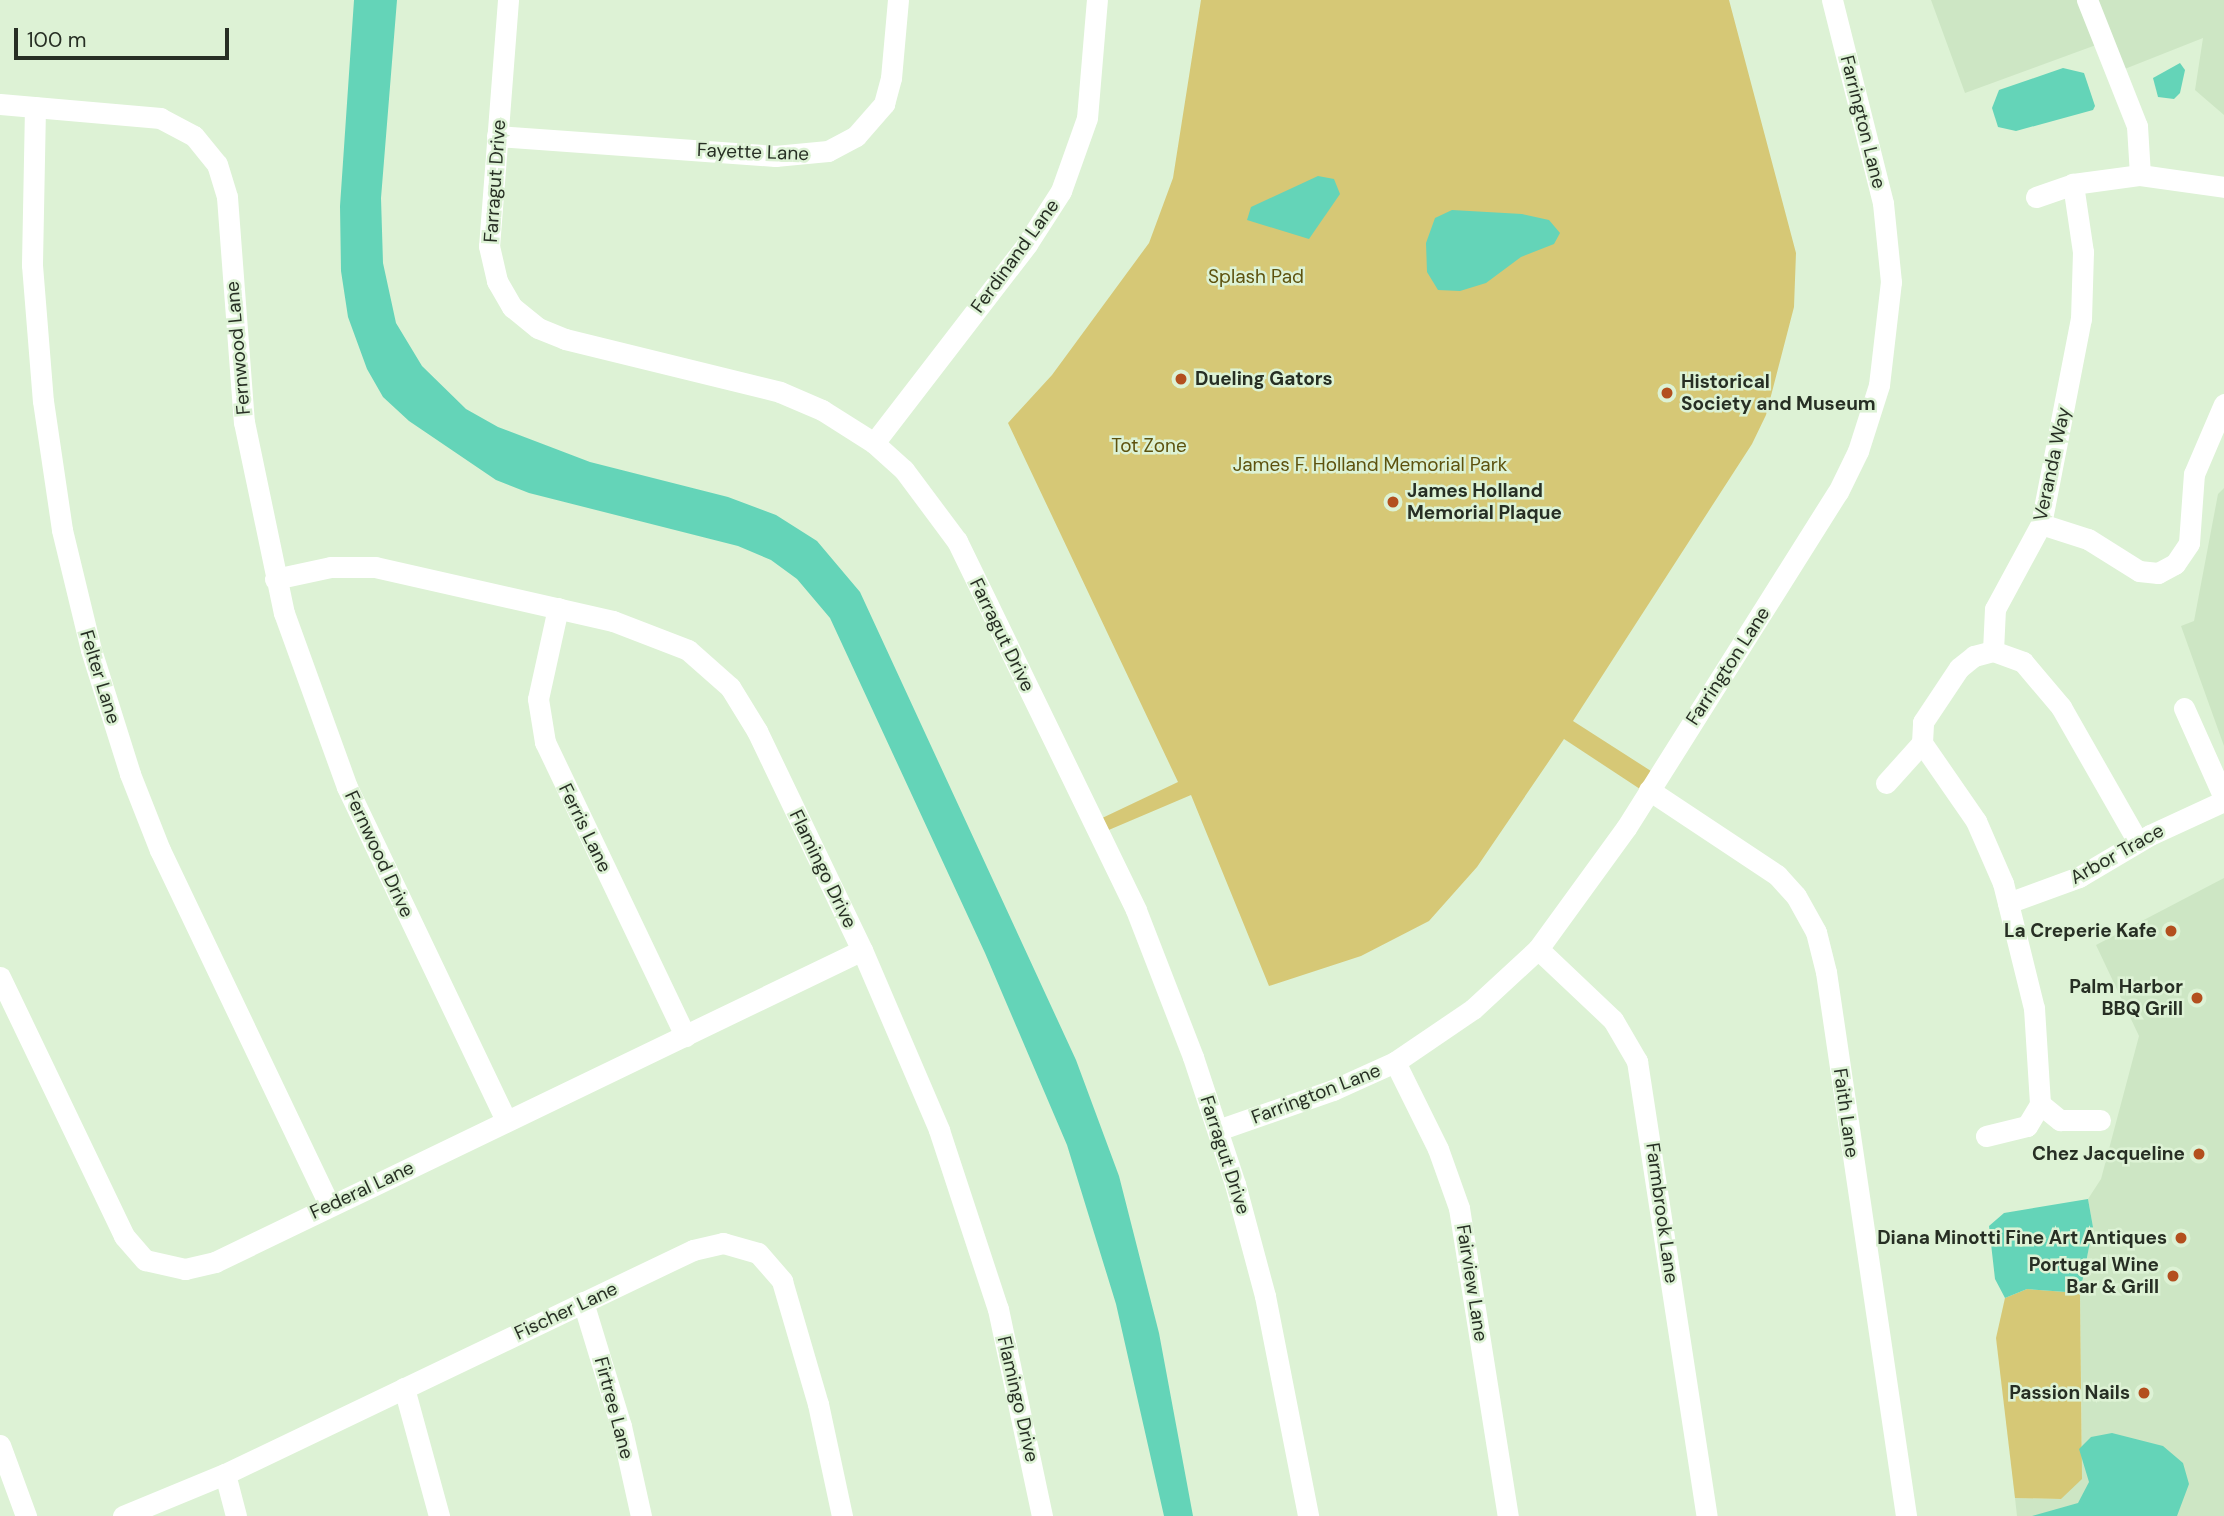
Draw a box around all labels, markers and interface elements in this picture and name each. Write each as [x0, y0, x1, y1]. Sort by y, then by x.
scale bar [18, 14, 233, 58]
text: 100 m [27, 26, 87, 54]
street label: Farrington Lane [1835, 53, 1891, 191]
street label: Farragut Drive [479, 119, 511, 243]
street label: Fayette Lane [697, 139, 809, 165]
street label: Ferdinand Lane [966, 195, 1064, 317]
park label: Splash Pad [1208, 266, 1304, 288]
street label: Fernwood Lane [221, 280, 255, 416]
place label: Dueling Gators [1195, 368, 1333, 390]
marker: Dueling Gators [1173, 371, 1189, 387]
place label: Historical Society and Museum [1681, 371, 1876, 415]
marker: Historical Society and Museum [1659, 385, 1675, 401]
street label: Veranda Way [2029, 405, 2075, 523]
park label: Tot Zone [1111, 435, 1187, 457]
park label: James F. Holland Memorial Park [1233, 454, 1507, 476]
place label: James Holland Memorial Plaque [1407, 480, 1562, 524]
marker: James Holland Memorial Plaque [1385, 494, 1401, 510]
street label: Farragut Drive [965, 575, 1039, 695]
street label: Farrington Lane [1681, 603, 1775, 729]
street label: Felter Lane [75, 627, 125, 727]
street label: Ferris Lane [554, 780, 616, 876]
street label: Fernwood Drive [340, 787, 418, 921]
street label: Flamingo Drive [785, 806, 861, 932]
street label: Arbor Trace [2066, 819, 2168, 889]
place label: La Creperie Kafe [2004, 920, 2157, 942]
marker: La Creperie Kafe [2163, 923, 2179, 939]
place label: Palm Harbor BBQ Grill [2069, 976, 2183, 1020]
marker: Palm Harbor BBQ Grill [2189, 990, 2205, 1006]
street label: Farrington Lane [1248, 1059, 1384, 1129]
street label: Faith Lane [1828, 1067, 1864, 1159]
street label: Farragut Drive [1195, 1093, 1255, 1217]
street label: Farmbrook Lane [1641, 1141, 1683, 1285]
place label: Chez Jacqueline [2032, 1143, 2185, 1165]
marker: Chez Jacqueline [2191, 1146, 2207, 1162]
street label: Federal Lane [306, 1156, 418, 1224]
street label: Fairview Lane [1452, 1223, 1492, 1343]
place label: Diana Minotti Fine Art Antiques [1877, 1227, 2167, 1249]
marker: Diana Minotti Fine Art Antiques [2173, 1230, 2189, 1246]
place label: Portugal Wine Bar & Grill [2029, 1254, 2159, 1298]
marker: Portugal Wine Bar & Grill [2165, 1268, 2181, 1284]
street label: Fischer Lane [511, 1277, 621, 1345]
street label: Flamingo Drive [992, 1334, 1044, 1464]
street label: Firtree Lane [589, 1355, 639, 1461]
place label: Passion Nails [2009, 1382, 2130, 1404]
marker: Passion Nails [2136, 1385, 2152, 1401]

